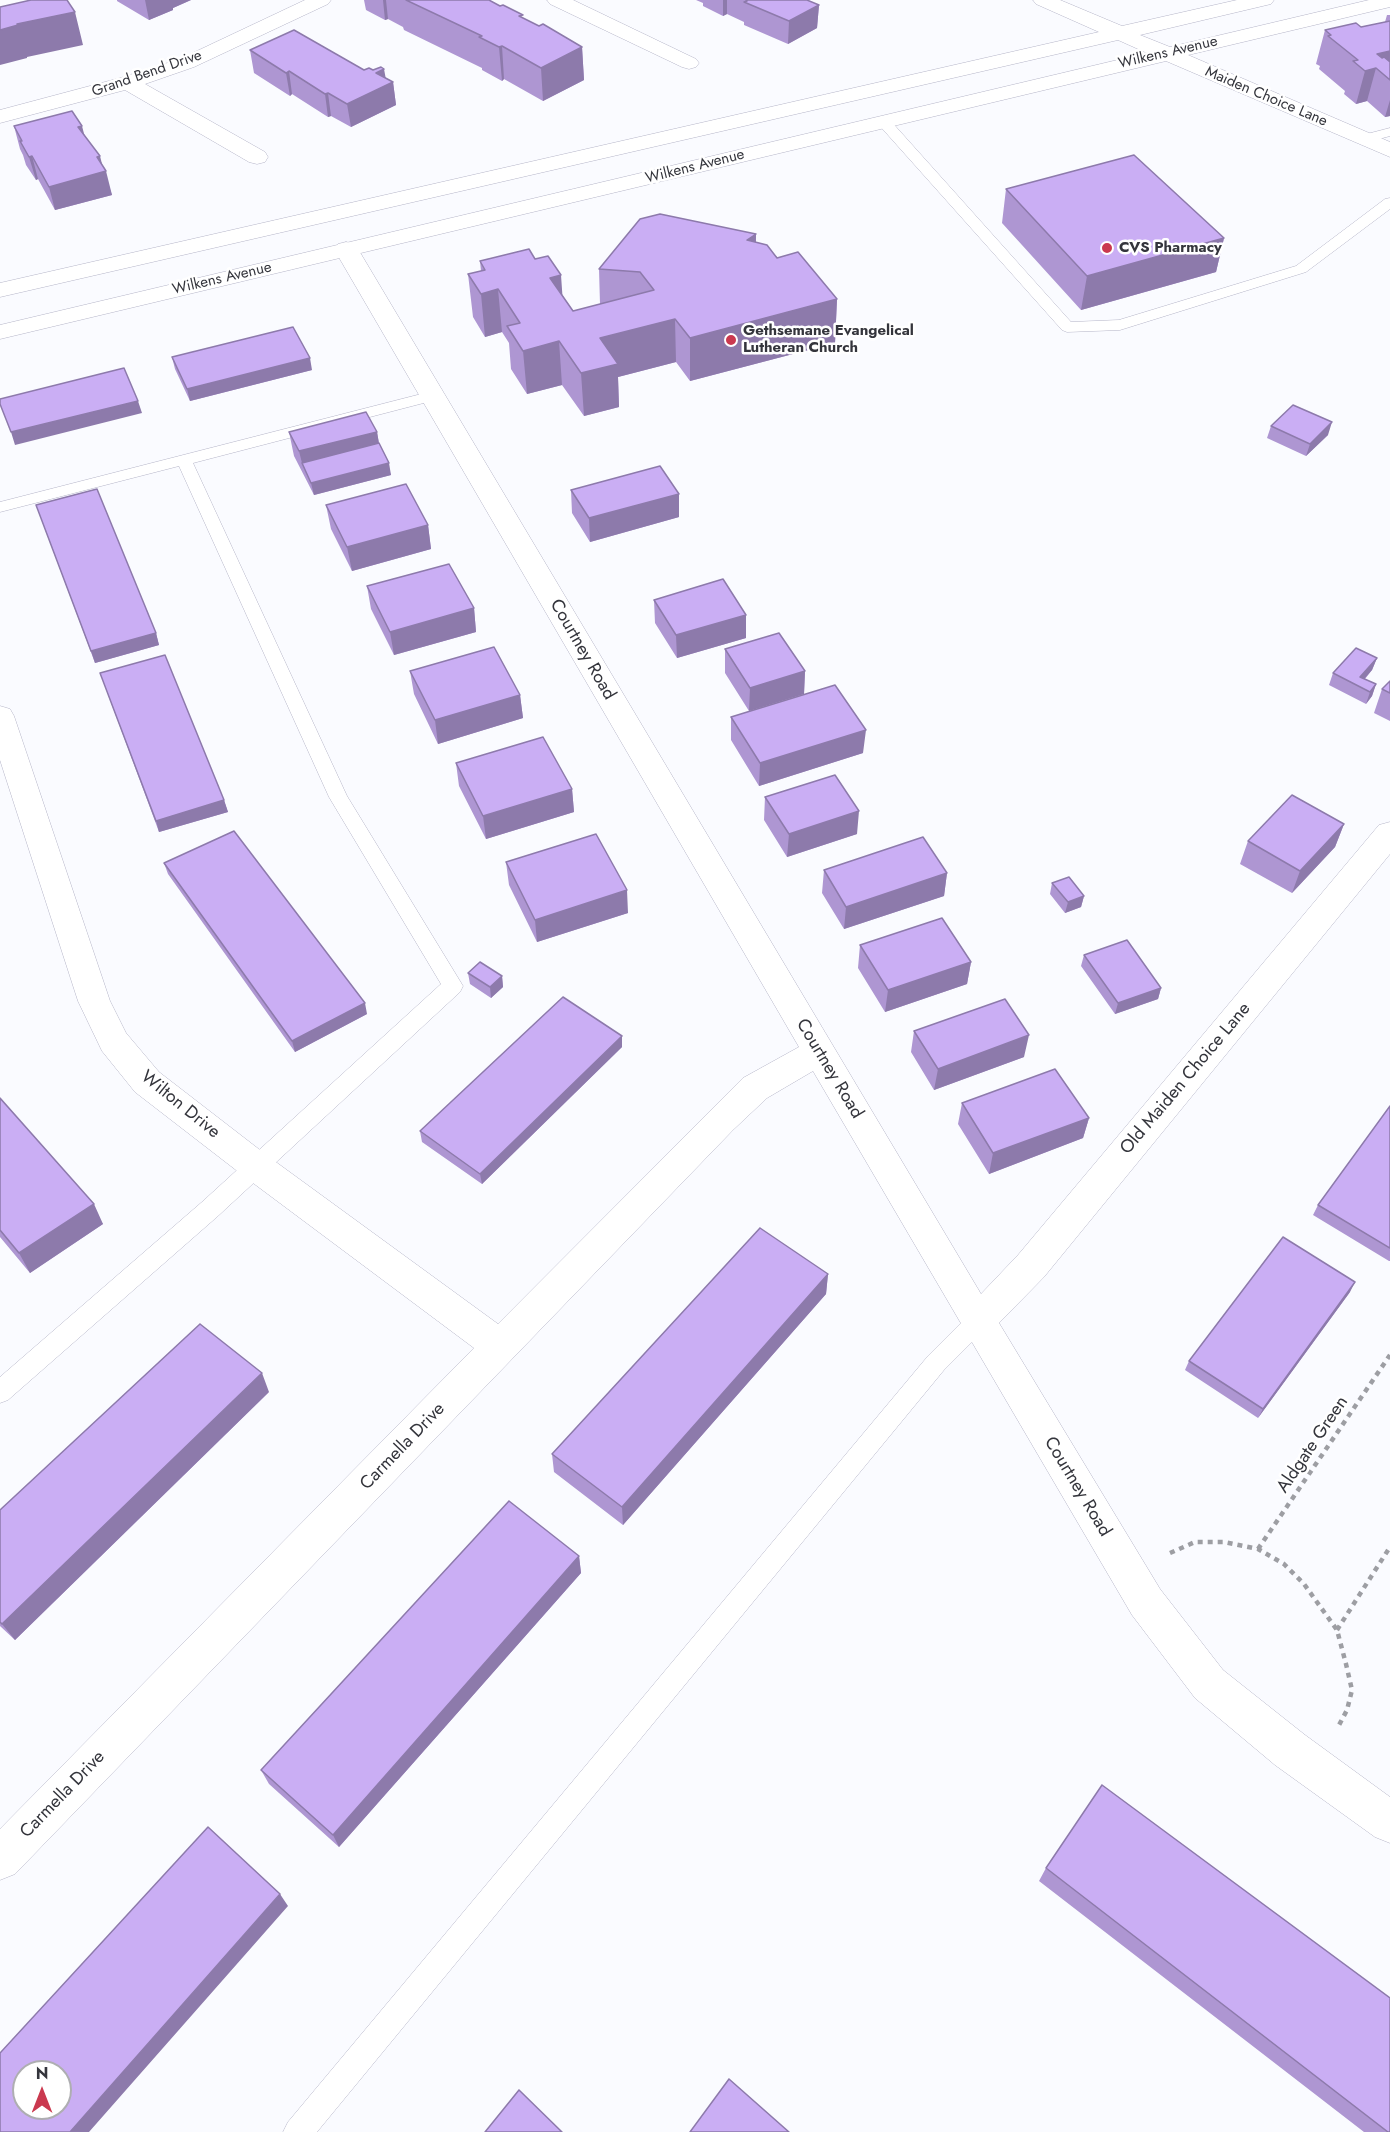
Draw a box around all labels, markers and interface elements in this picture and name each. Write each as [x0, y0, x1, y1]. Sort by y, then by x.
street label: Wilkens Avenue [1117, 33, 1219, 73]
street label: Grand Bend Drive [90, 47, 204, 101]
street label: Maiden Choice Lane [1202, 63, 1330, 131]
street label: Wilkens Avenue [644, 146, 746, 188]
place label: CVS Pharmacy [1119, 239, 1222, 257]
marker: CVS Pharmacy [1100, 241, 1114, 255]
street label: Wilkens Avenue [171, 259, 273, 299]
place label: Gethsemane Evangelical Lutheran Church [743, 322, 914, 357]
marker: Gethsemane Evangelical Lutheran Church [724, 333, 738, 347]
street label: Courtney Road [544, 596, 620, 704]
street label: Old Maiden Choice Lane [1116, 999, 1256, 1159]
street label: Courtney Road [791, 1015, 867, 1123]
street label: Wilton Drive [136, 1067, 224, 1143]
street label: Aldgate Green [1273, 1393, 1353, 1497]
street label: Carmella Drive [356, 1399, 450, 1495]
street label: Courtney Road [1039, 1433, 1115, 1541]
street label: Carmella Drive [16, 1747, 110, 1843]
north arrow [12, 2060, 72, 2120]
text: N [36, 2062, 48, 2085]

